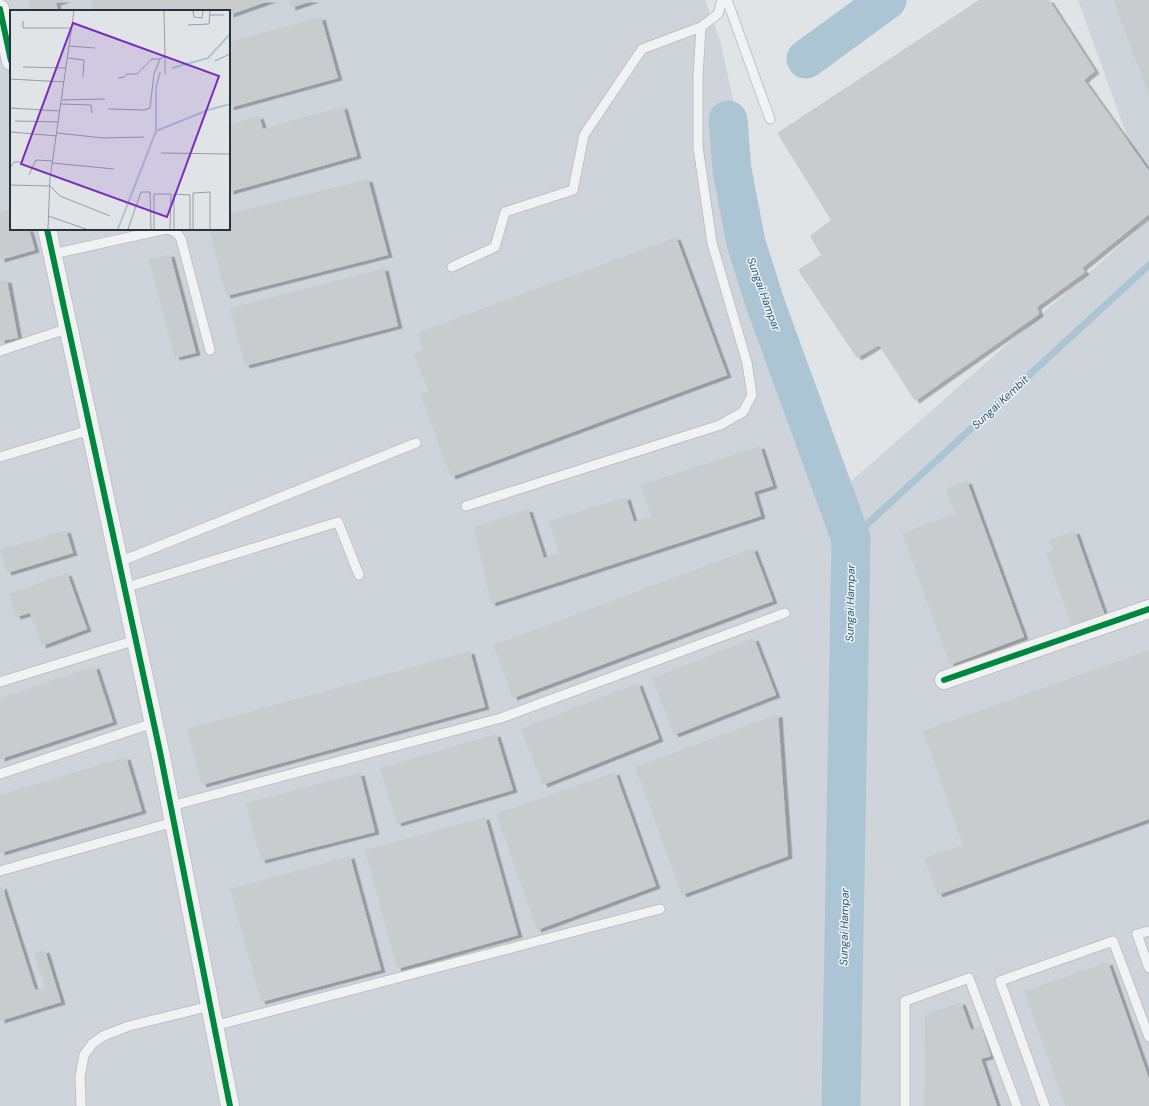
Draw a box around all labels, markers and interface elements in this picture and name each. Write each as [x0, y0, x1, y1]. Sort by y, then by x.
inset map [10, 10, 230, 230]
water label: Sungai Hampar [744, 255, 784, 334]
water label: Sungai Kembit [969, 372, 1032, 432]
water label: Sungai Hampar [842, 563, 858, 642]
water label: Sungai Hampar [836, 887, 852, 966]

